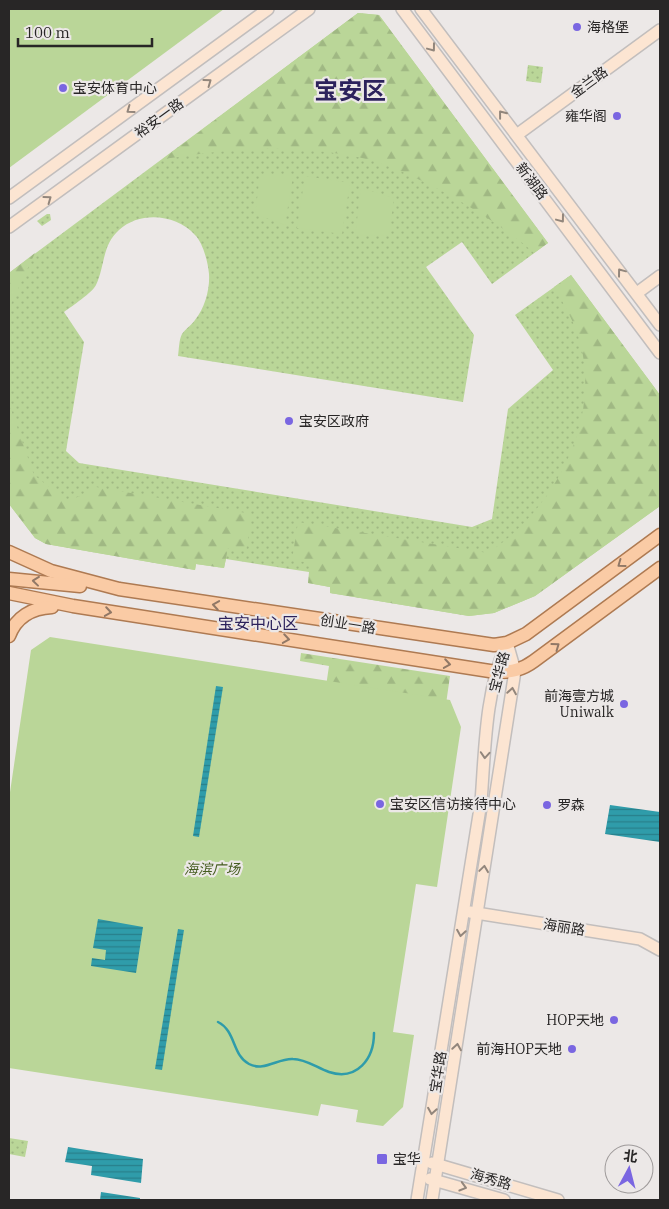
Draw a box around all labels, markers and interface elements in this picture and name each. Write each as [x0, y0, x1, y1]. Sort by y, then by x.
scale bar [18, 15, 151, 47]
place label: 海格堡 [587, 18, 629, 36]
marker: 海格堡 [571, 21, 583, 33]
text: 100 m [25, 23, 70, 42]
one-way arrow [426, 42, 435, 52]
street label: 金兰路 [567, 62, 611, 102]
district label: 宝安区 [314, 74, 386, 106]
place label: 宝安体育中心 [73, 79, 157, 97]
one-way arrow [202, 79, 212, 88]
marker: 宝安体育中心 [57, 82, 69, 94]
street label: 裕安一路 [131, 94, 187, 142]
one-way arrow [126, 104, 136, 113]
place label: 雍华阁 [565, 107, 607, 125]
one-way arrow [499, 110, 508, 120]
marker: 雍华阁 [611, 110, 623, 122]
street label: 新湖路 [512, 159, 552, 203]
one-way arrow [42, 196, 51, 204]
one-way arrow [555, 213, 564, 223]
one-way arrow [618, 269, 626, 278]
place label: 宝安区政府 [299, 412, 369, 430]
marker: 宝安区政府 [283, 415, 295, 427]
one-way arrow [617, 558, 627, 567]
one-way arrow [32, 576, 40, 587]
one-way arrow [212, 600, 221, 610]
one-way arrow [104, 606, 112, 616]
street label: 创业一路 [319, 611, 377, 637]
district label: 宝安中心区 [218, 613, 298, 633]
one-way arrow [282, 633, 290, 644]
one-way arrow [550, 643, 559, 651]
street label: 宝华路 [485, 649, 513, 695]
one-way arrow [442, 659, 451, 669]
one-way arrow [506, 687, 516, 696]
place label: 前海壹方城 Uniwalk [544, 687, 615, 721]
marker: 前海壹方城 Uniwalk [618, 698, 630, 710]
one-way arrow [479, 751, 490, 759]
place label: 宝安区信访接待中心 [390, 795, 516, 813]
place label: 罗森 [557, 796, 585, 814]
marker: 宝安区信访接待中心 [374, 798, 386, 810]
marker: 罗森 [541, 799, 553, 811]
park label: 海滨广场 [184, 860, 241, 878]
one-way arrow [479, 865, 489, 874]
street label: 海丽路 [542, 915, 586, 939]
one-way arrow [456, 929, 466, 938]
place label: HOP天地 [546, 1011, 604, 1029]
marker: HOP天地 [608, 1014, 620, 1026]
place label: 前海HOP天地 [476, 1040, 562, 1058]
one-way arrow [451, 1043, 462, 1051]
marker: 前海HOP天地 [566, 1043, 578, 1055]
street label: 宝华路 [426, 1050, 450, 1094]
one-way arrow [427, 1107, 437, 1115]
north arrow [604, 1144, 654, 1194]
text: 北 [623, 1146, 639, 1166]
place label: 宝华 [393, 1150, 421, 1168]
marker: 宝华 [375, 1152, 389, 1166]
street label: 海秀路 [468, 1165, 514, 1193]
one-way arrow [458, 1182, 466, 1192]

